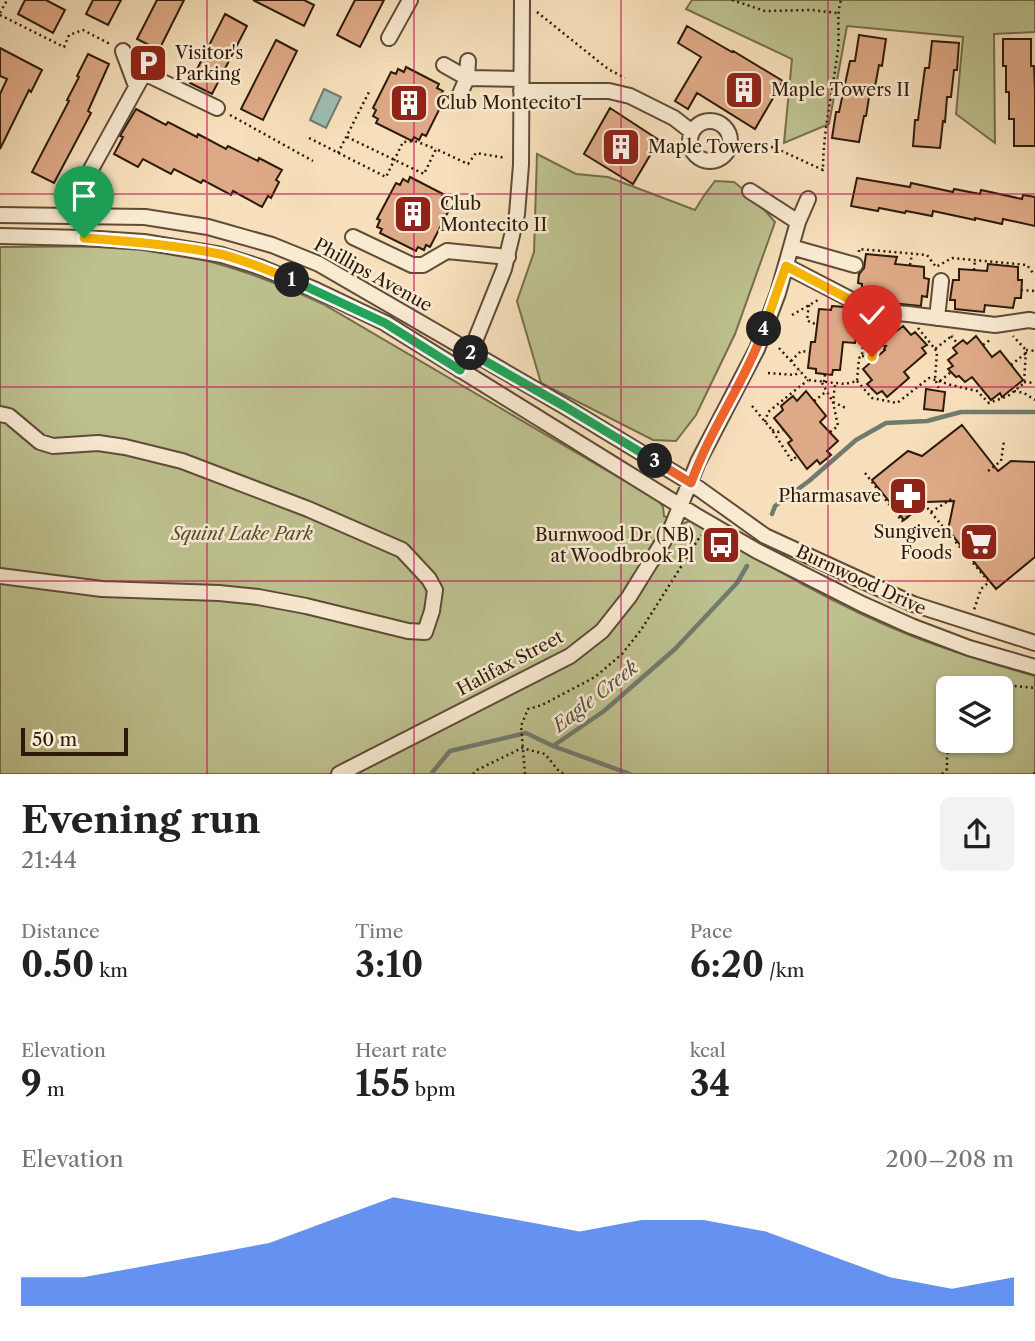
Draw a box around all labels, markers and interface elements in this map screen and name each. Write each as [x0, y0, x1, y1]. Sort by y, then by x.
parking icon: Visitor's Parking [127, 42, 169, 84]
place label: Visitor's Parking [174, 42, 243, 85]
building icon: Maple Towers II [723, 69, 765, 111]
place label: Maple Towers II [771, 79, 910, 101]
building icon: Club Montecito I [388, 82, 430, 124]
place label: Club Montecito I [436, 92, 582, 114]
building icon: Maple Towers I [600, 126, 642, 168]
place label: Maple Towers I [648, 136, 780, 158]
pin [54, 166, 114, 238]
icon: arrive [65, 177, 103, 215]
building icon: Club Montecito II [392, 193, 434, 235]
place label: Club Montecito II [440, 193, 547, 236]
street label: Phillips Avenue [310, 233, 436, 317]
pin: 1 [274, 262, 310, 298]
text: 1 [287, 268, 296, 291]
pin [842, 285, 902, 357]
icon: check [853, 296, 891, 334]
pin: 4 [746, 312, 782, 346]
text: 4 [758, 317, 769, 340]
pin: 2 [454, 336, 489, 370]
text: 2 [465, 341, 476, 364]
pin: 3 [638, 444, 672, 478]
text: 3 [649, 449, 660, 472]
pharmacy icon: Pharmasave [887, 475, 929, 517]
place label: Pharmasave [778, 485, 881, 507]
place label: Sungiven Foods [873, 521, 952, 564]
supermarket icon: Sungiven Foods [958, 521, 1000, 563]
park label: Squint Lake Park [170, 523, 313, 545]
place label: Burnwood Dr (NB) at Woodbrook Pl [535, 524, 694, 567]
bus stop icon: Burnwood Dr (NB) at Woodbrook Pl [700, 524, 742, 566]
street label: Burnwood Drive [792, 540, 930, 620]
street label: Halifax Street [453, 625, 568, 700]
water label: Eagle Creek [546, 656, 643, 738]
map controls [936, 676, 1013, 753]
button: layers [936, 676, 1013, 753]
scale bar [21, 725, 128, 757]
text: 50 m [32, 728, 77, 751]
text: Evening run [21, 796, 261, 843]
button: share [940, 797, 1014, 871]
text: 21:44 [21, 846, 77, 874]
text: Distance [21, 920, 100, 943]
text: Time [355, 920, 403, 943]
text: Pace [690, 920, 733, 943]
text: 0.50 [21, 943, 94, 986]
text: 3:10 [355, 943, 423, 986]
text: 6:20 [690, 943, 764, 986]
text: km [94, 959, 128, 982]
text: /km [764, 959, 805, 982]
text: Elevation [21, 1039, 106, 1062]
text: Heart rate [355, 1039, 447, 1062]
text: kcal [690, 1039, 726, 1062]
text: 9 [21, 1062, 42, 1105]
text: 155 [355, 1062, 410, 1105]
text: 34 [690, 1062, 730, 1105]
text: m [42, 1078, 65, 1101]
text: bpm [410, 1078, 456, 1101]
text: Elevation [21, 1145, 124, 1173]
text: 200–208 m [886, 1145, 1014, 1173]

